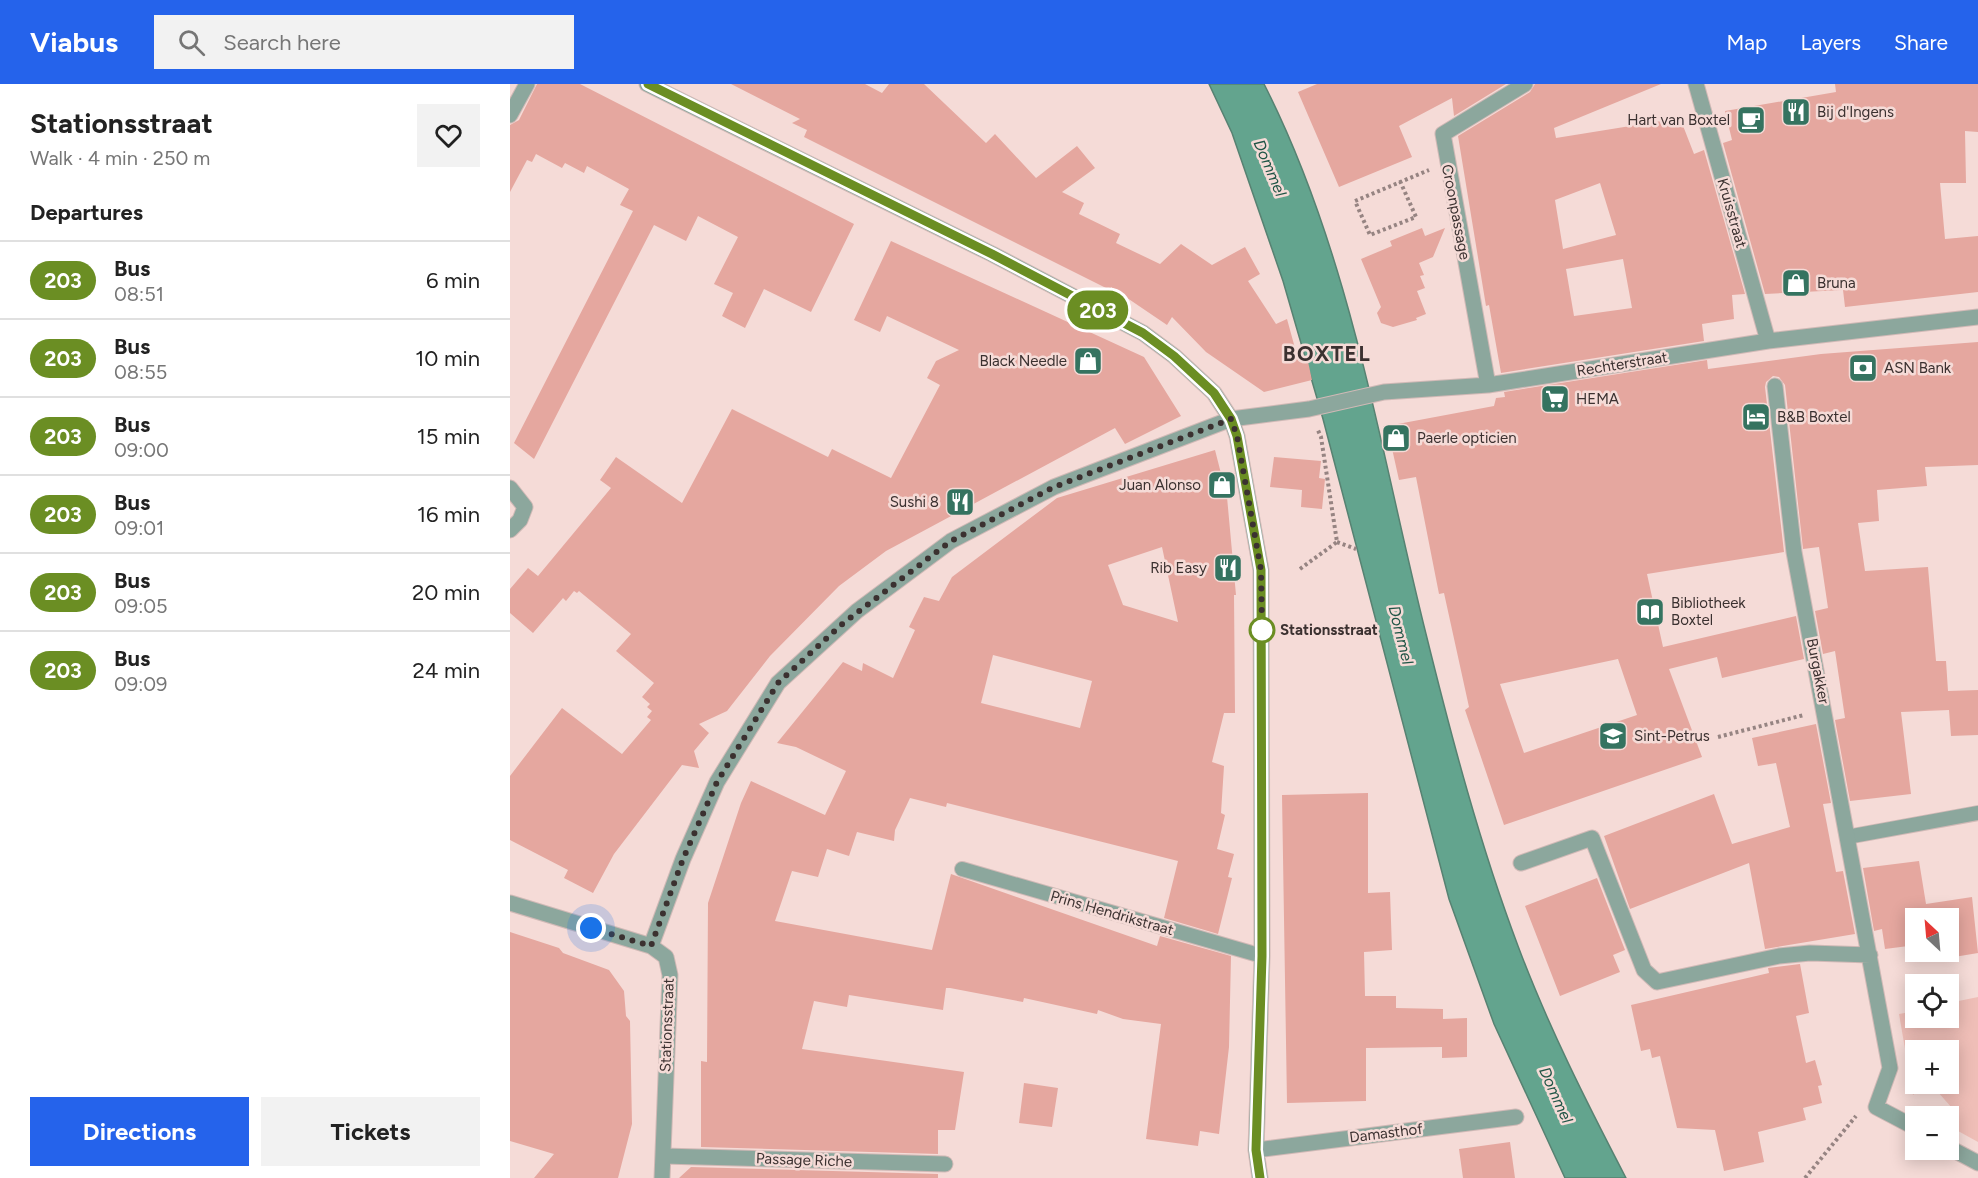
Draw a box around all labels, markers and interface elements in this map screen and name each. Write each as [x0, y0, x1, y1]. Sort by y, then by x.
search box [154, 15, 574, 69]
text: Viabus [30, 25, 118, 59]
icon: search [175, 26, 208, 59]
text: Search here [223, 29, 341, 56]
text: Map [1727, 30, 1767, 55]
text: Layers [1800, 30, 1861, 55]
text: Share [1894, 30, 1948, 55]
restaurant icon: Bij d'Ingens [1780, 96, 1812, 128]
place label: Bij d'Ingens [1817, 103, 1894, 121]
button: heart [417, 104, 480, 167]
cafe icon: Hart van Boxtel [1735, 104, 1767, 136]
text: Stationsstraat [30, 106, 213, 140]
place label: Hart van Boxtel [1627, 111, 1730, 129]
water label: Dommel [1250, 137, 1291, 200]
text: Walk · 4 min · 250 m [30, 146, 210, 170]
street label: Croonpassage [1438, 163, 1474, 261]
street label: Kruisstraat [1713, 176, 1751, 250]
text: Departures [30, 199, 143, 226]
text: Bus [114, 255, 150, 282]
text: 6 min [426, 267, 480, 294]
shop icon: Bruna [1780, 267, 1812, 299]
text: 203 [44, 268, 82, 293]
place label: Bruna [1817, 274, 1856, 292]
text: 08:51 [114, 282, 164, 306]
line badge: 203 [1064, 290, 1132, 330]
text: 203 [1079, 298, 1117, 323]
text: Bus [114, 333, 150, 360]
district label: BOXTEL [1283, 341, 1371, 366]
text: 10 min [415, 345, 480, 372]
shop icon: Black Needle [1072, 345, 1104, 377]
text: 203 [44, 346, 82, 371]
street label: Rechterstraat [1575, 348, 1669, 380]
place label: Black Needle [980, 352, 1067, 370]
bank icon: ASN Bank [1847, 352, 1879, 384]
place label: ASN Bank [1884, 359, 1952, 377]
text: 08:55 [114, 360, 167, 384]
supermarket icon: HEMA [1539, 383, 1571, 415]
place label: HEMA [1576, 390, 1619, 408]
hotel icon: B&B Boxtel [1740, 401, 1772, 433]
place label: B&B Boxtel [1777, 408, 1851, 426]
text: Bus [114, 411, 150, 438]
shop icon: Paerle opticien [1380, 422, 1412, 454]
text: 15 min [417, 423, 480, 450]
text: 203 [44, 424, 82, 449]
place label: Paerle opticien [1417, 429, 1517, 447]
text: 09:00 [114, 438, 169, 462]
shop icon: Juan Alonso [1206, 469, 1238, 501]
place label: Juan Alonso [1119, 476, 1201, 494]
restaurant icon: Sushi 8 [944, 486, 976, 518]
text: Bus [114, 489, 150, 516]
place label: Sushi 8 [890, 493, 939, 511]
text: 16 min [417, 501, 480, 528]
text: 203 [44, 502, 82, 527]
text: 09:01 [114, 516, 164, 540]
restaurant icon: Rib Easy [1212, 552, 1244, 584]
place label: Rib Easy [1150, 559, 1207, 577]
text: Bus [114, 567, 150, 594]
text: 20 min [412, 579, 480, 606]
text: 203 [44, 580, 82, 605]
text: 09:05 [114, 594, 168, 618]
place label: Bibliotheek Boxtel [1671, 594, 1746, 629]
library icon: Bibliotheek Boxtel [1634, 596, 1666, 628]
water label: Dommel [1385, 604, 1418, 667]
marker: Stationsstraat [1249, 617, 1275, 643]
place label: Stationsstraat [1280, 621, 1378, 639]
street label: Burgakker [1803, 637, 1833, 705]
text: Bus [114, 645, 150, 672]
text: 24 min [413, 657, 480, 684]
text: 203 [44, 658, 82, 683]
text: 09:09 [114, 672, 167, 696]
school or university icon: Sint-Petrus [1597, 720, 1629, 752]
place label: Sint-Petrus [1634, 727, 1710, 745]
street label: Prins Hendrikstraat [1048, 887, 1176, 939]
north arrow [1905, 908, 1959, 962]
map controls [1905, 908, 1959, 1160]
your location [576, 913, 606, 943]
button: locate [1905, 974, 1959, 1028]
street label: Stationsstraat [656, 977, 678, 1072]
button: + [1905, 1040, 1959, 1094]
water label: Dommel [1535, 1064, 1577, 1127]
button: Directions [30, 1097, 249, 1166]
button: Tickets [261, 1097, 480, 1166]
button: − [1905, 1106, 1959, 1160]
street label: Damasthof [1348, 1120, 1424, 1146]
street label: Passage Riche [756, 1149, 852, 1171]

